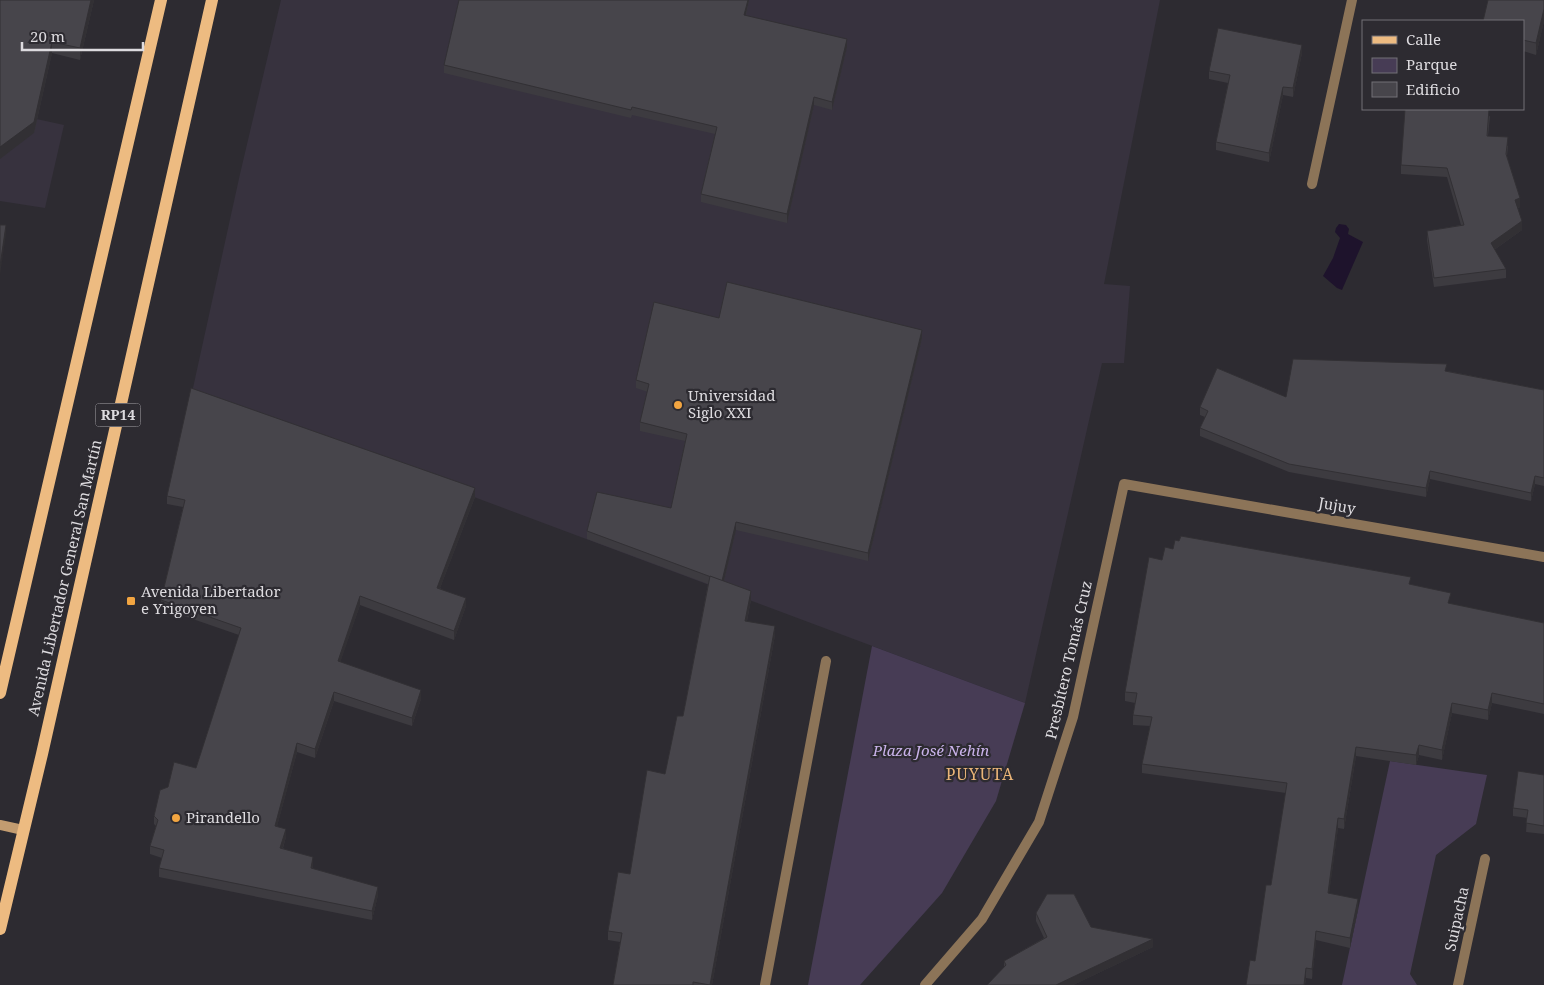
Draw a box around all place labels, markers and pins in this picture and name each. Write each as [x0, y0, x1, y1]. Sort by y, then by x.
place label: Universidad Siglo XXI [688, 385, 775, 422]
marker: Universidad Siglo XXI [672, 399, 684, 411]
place label: Avenida Libertador e Yrigoyen [141, 581, 281, 618]
marker: Avenida Libertador e Yrigoyen [125, 595, 137, 607]
place label: Pirandello [186, 807, 260, 827]
marker: Pirandello [170, 812, 182, 824]

